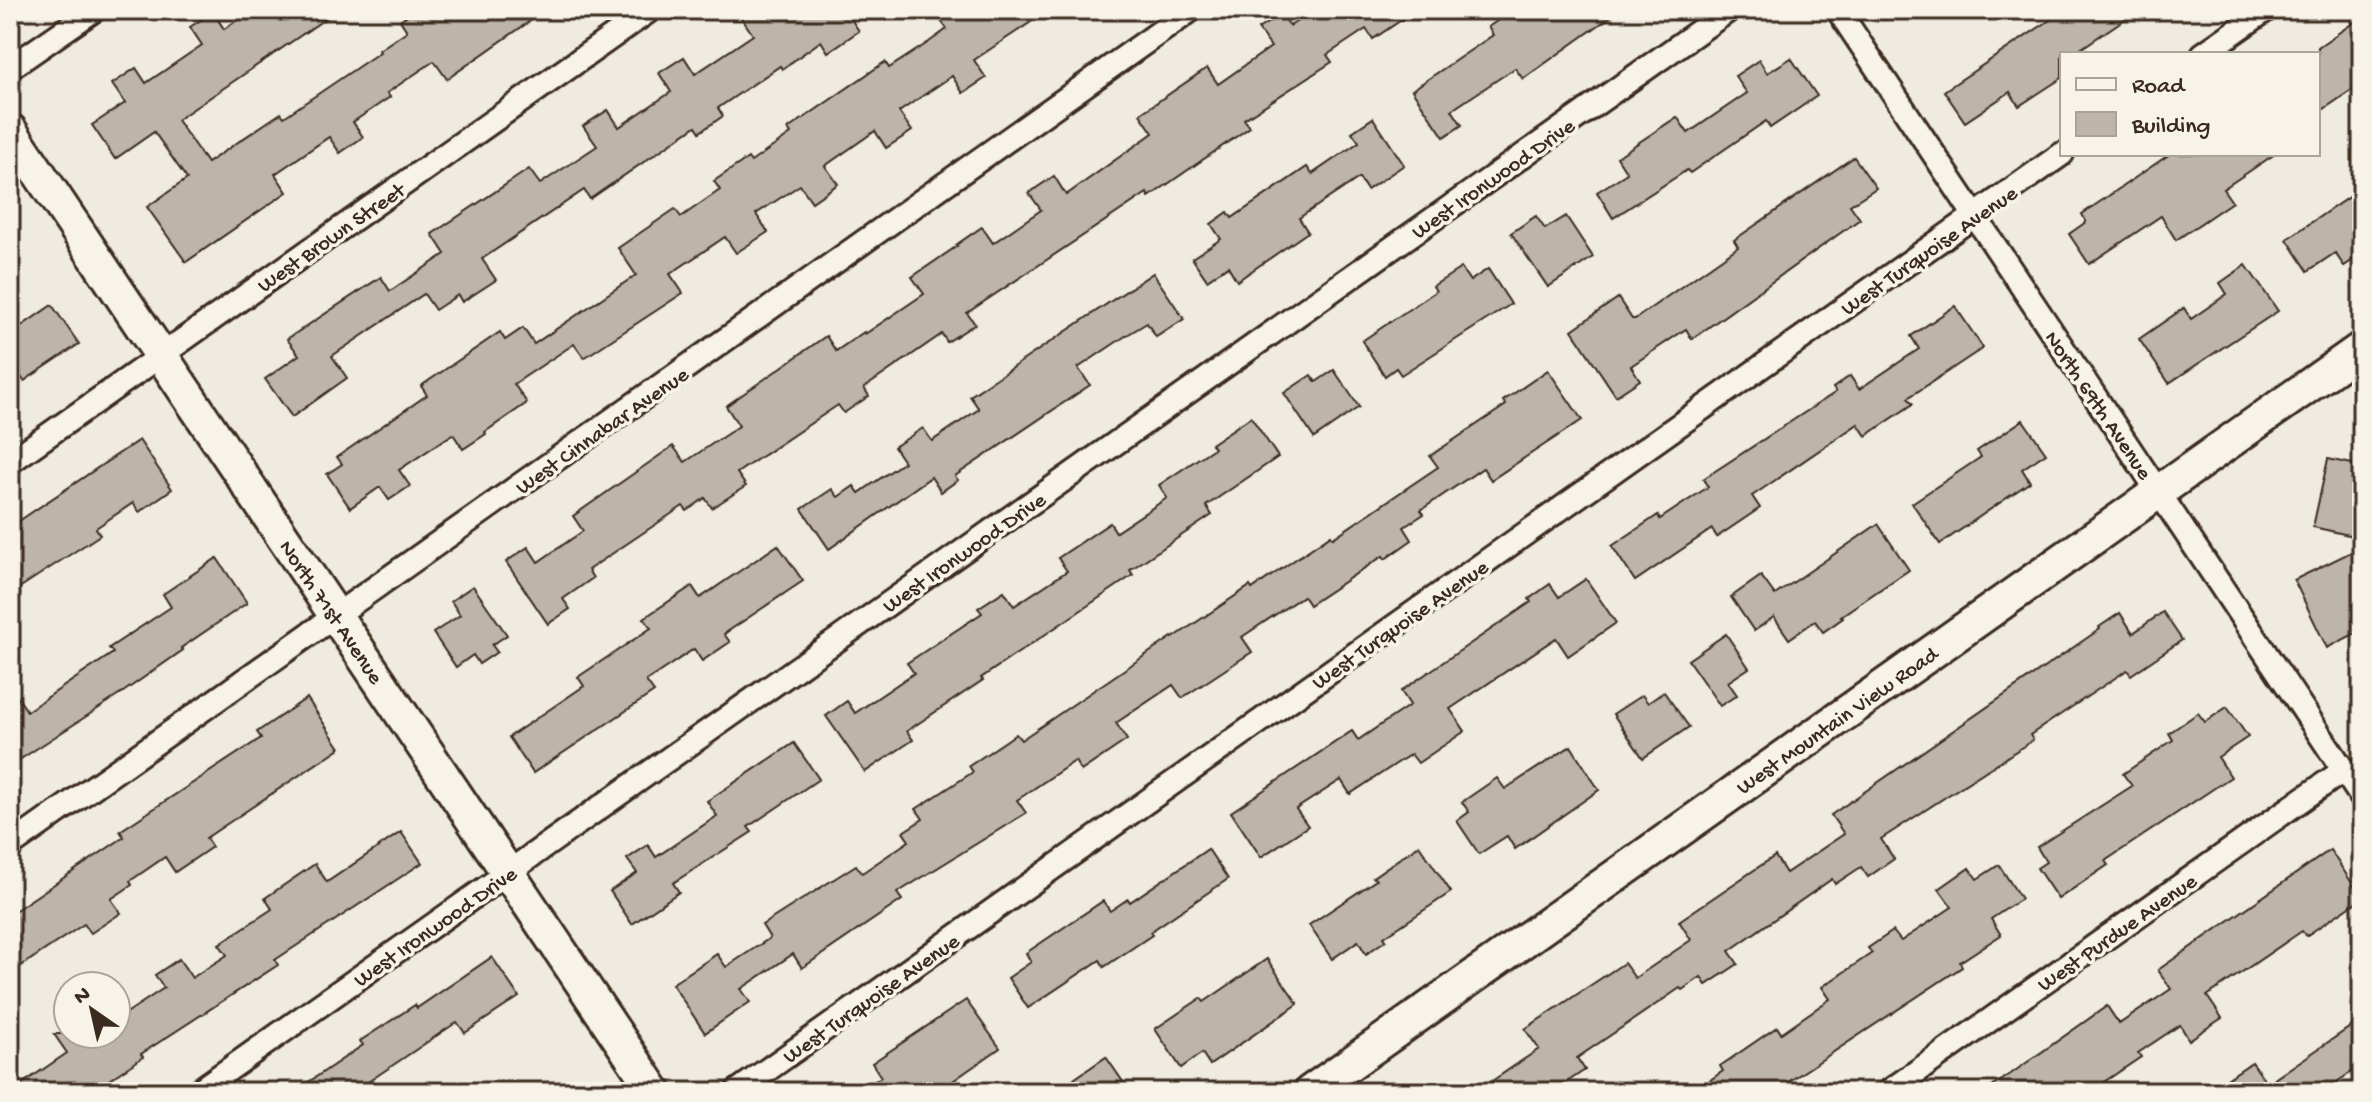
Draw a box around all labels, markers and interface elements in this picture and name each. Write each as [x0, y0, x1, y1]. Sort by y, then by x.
legend [2060, 52, 2320, 156]
text: Road [2132, 73, 2186, 102]
text: Building [2131, 113, 2210, 142]
street label: West Ironwood Drive [1408, 114, 1581, 246]
street label: West Brown Street [253, 178, 413, 300]
street label: West Turquoise Avenue [1837, 181, 2024, 323]
street label: North 69th Avenue [2037, 327, 2156, 486]
street label: West Cinnabar Avenue [512, 362, 695, 502]
street label: West Ironwood Drive [879, 488, 1052, 620]
street label: North 71st Avenue [272, 536, 388, 691]
street label: West Turquoise Avenue [1308, 555, 1495, 697]
street label: West Mountain View Road [1732, 642, 1946, 802]
street label: West Ironwood Drive [350, 862, 523, 994]
street label: West Purdue Avenue [2034, 869, 2203, 999]
street label: West Turquoise Avenue [779, 929, 966, 1071]
north arrow [52, 970, 132, 1050]
text: N [70, 982, 96, 1012]

